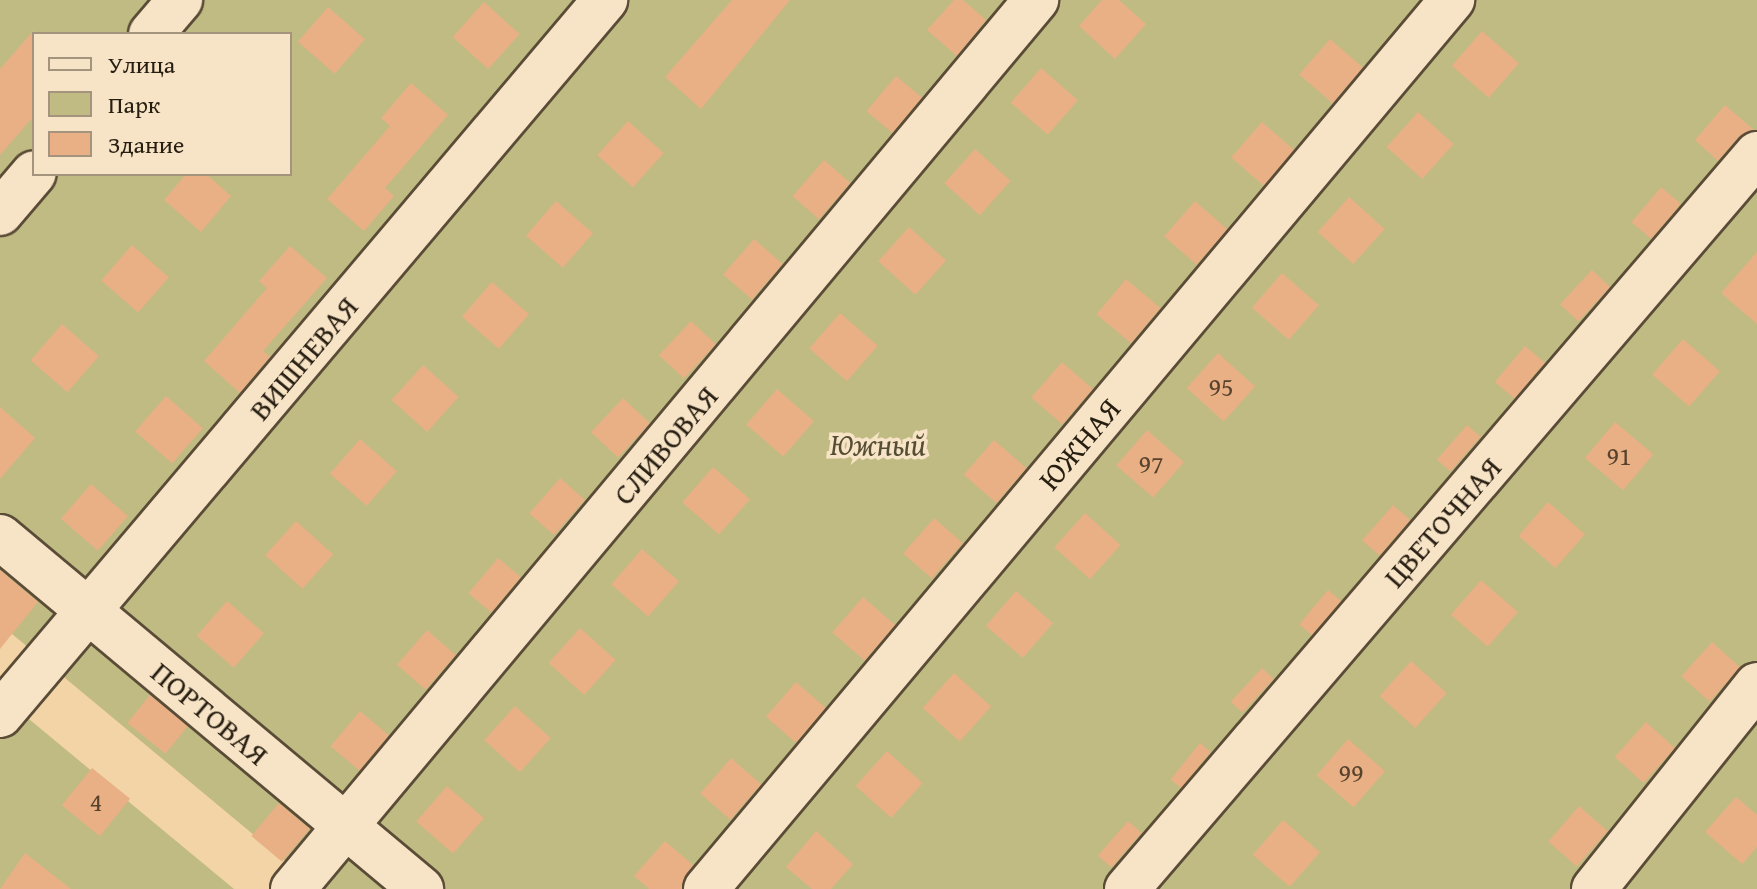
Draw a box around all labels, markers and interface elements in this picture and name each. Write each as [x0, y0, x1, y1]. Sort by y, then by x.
legend [32, 32, 292, 176]
text: Улица [108, 47, 175, 82]
text: Парк [108, 87, 160, 122]
text: Здание [108, 127, 184, 162]
street label: ВИШНЕВАЯ [241, 289, 365, 427]
house number: 95 [1208, 371, 1234, 403]
street label: СЛИВОВАЯ [605, 378, 725, 512]
street label: ЮЖНАЯ [1030, 391, 1128, 497]
park label: Южный [830, 426, 926, 462]
house number: 91 [1606, 440, 1632, 472]
house number: 97 [1138, 448, 1164, 480]
street label: ЦВЕТОЧНАЯ [1376, 450, 1508, 594]
street label: ПОРТОВАЯ [144, 654, 276, 772]
house number: 99 [1338, 757, 1364, 789]
house number: 4 [90, 786, 102, 818]

